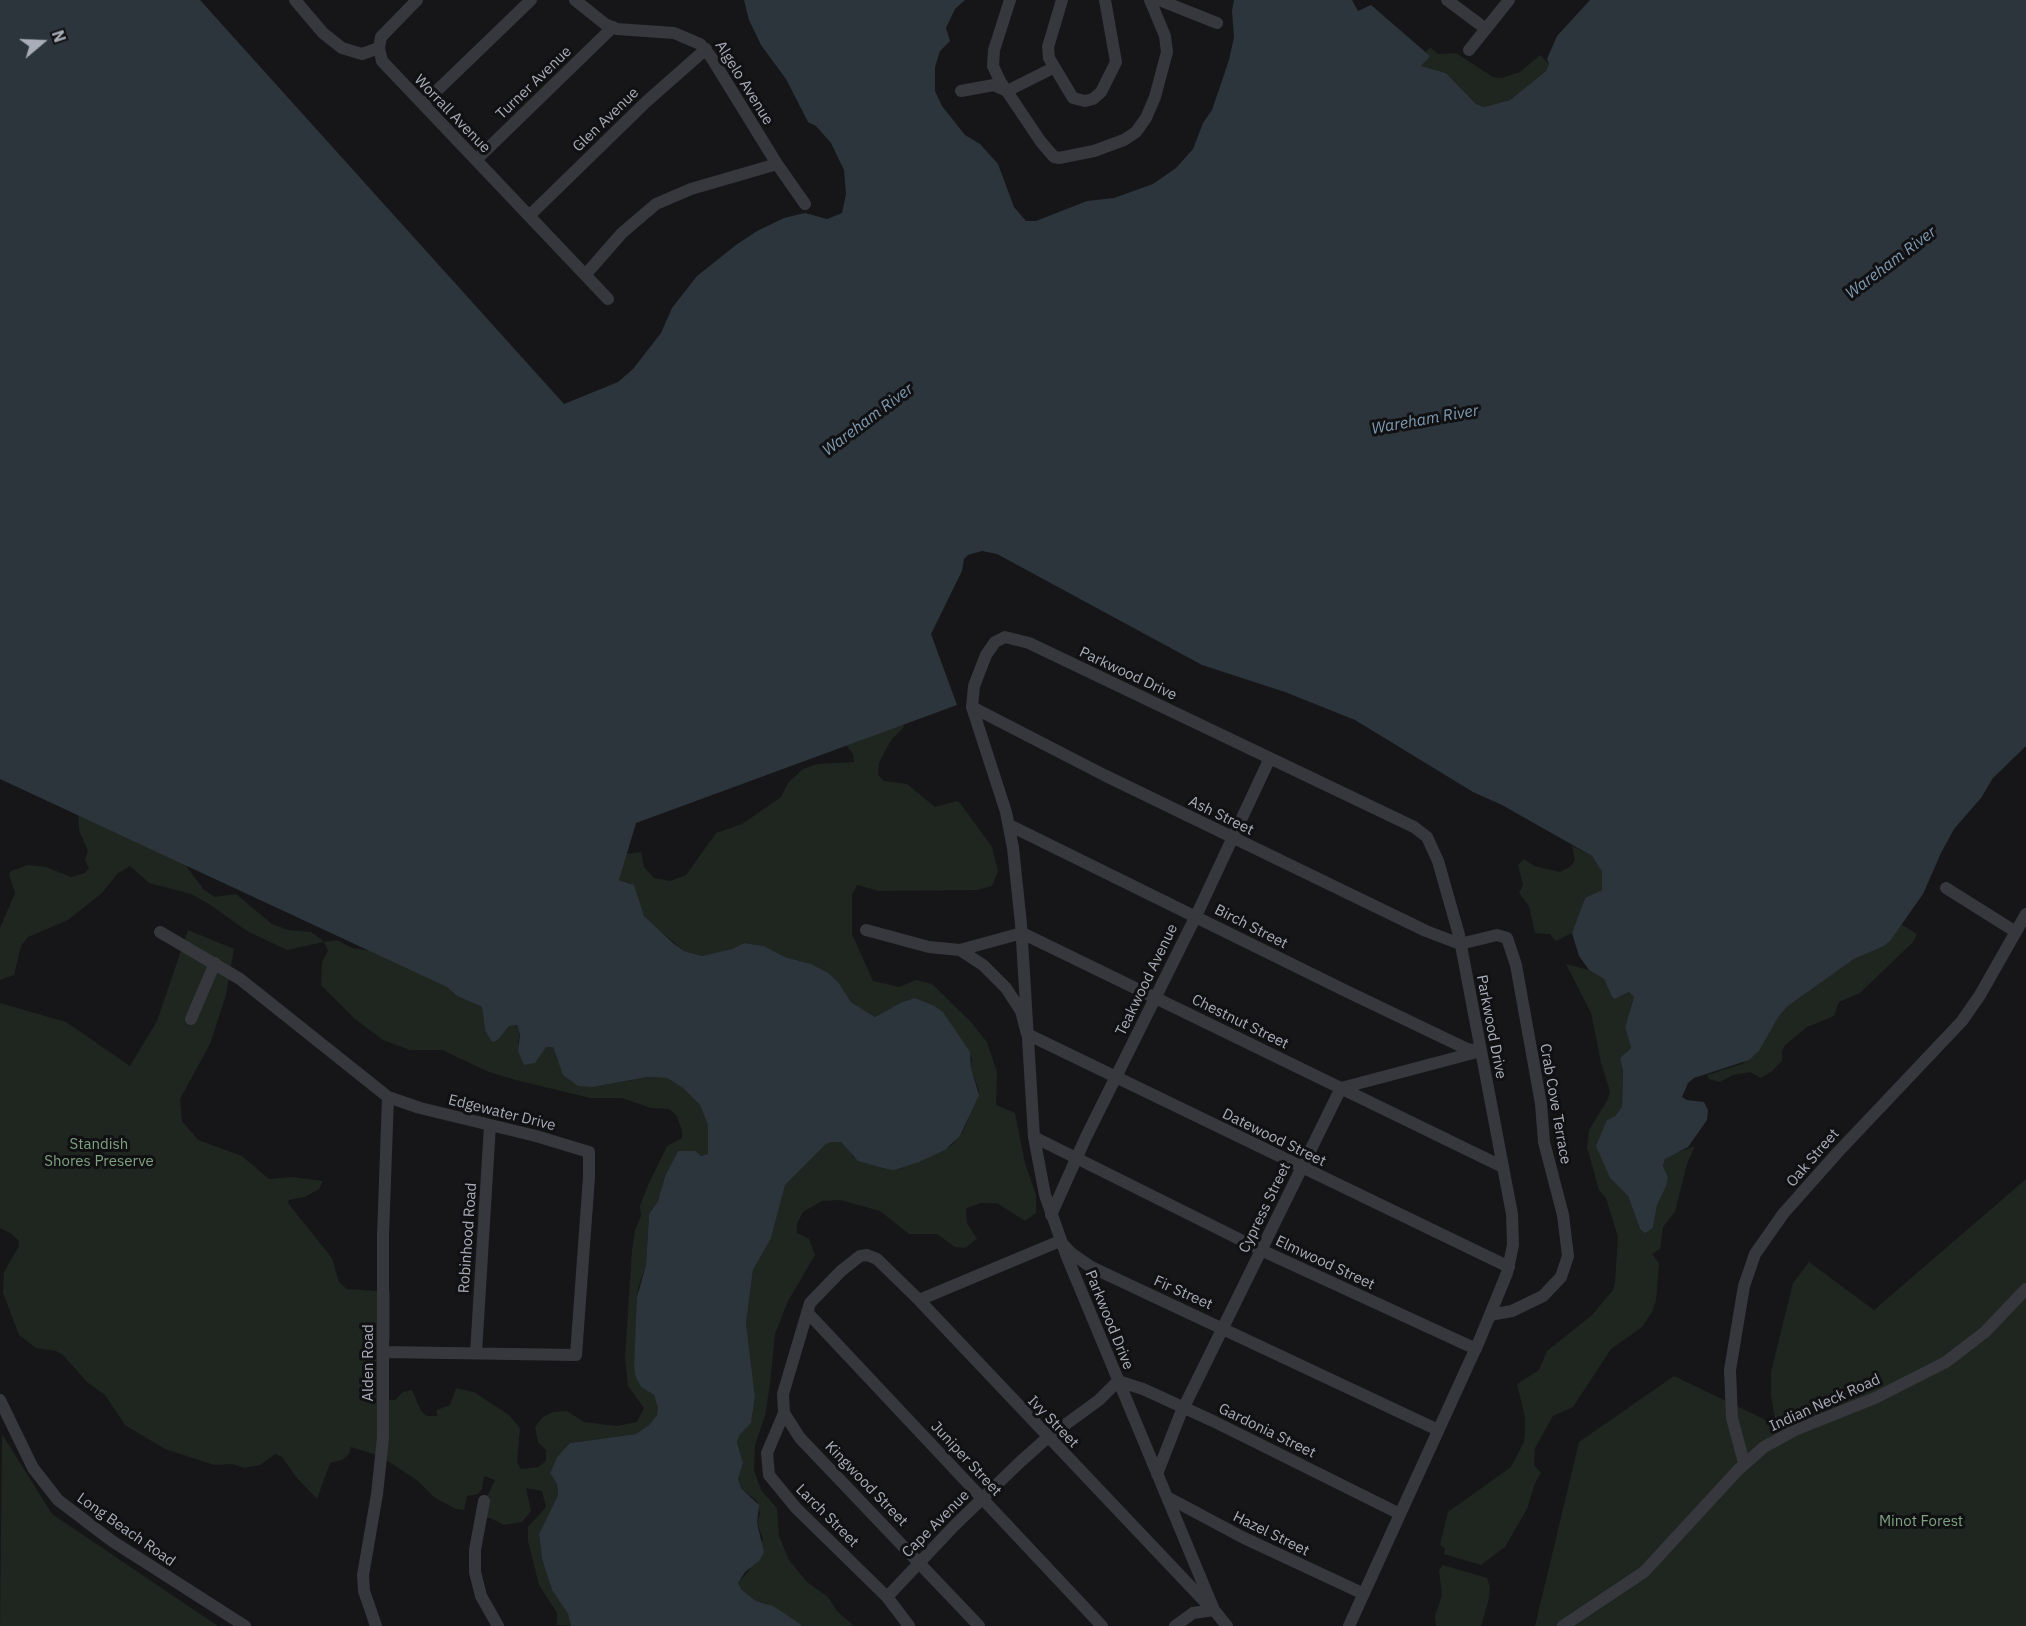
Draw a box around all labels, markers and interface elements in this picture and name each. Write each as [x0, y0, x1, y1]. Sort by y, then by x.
north arrow [12, 12, 72, 72]
text: N [48, 27, 70, 45]
street label: Algelo Avenue [711, 38, 777, 128]
street label: Turner Avenue [493, 43, 575, 123]
street label: Worrall Avenue [410, 71, 494, 157]
street label: Glen Avenue [569, 84, 643, 156]
water label: Wareham River [1842, 223, 1940, 303]
water label: Wareham River [819, 380, 917, 460]
water label: Wareham River [1370, 401, 1480, 439]
street label: Parkwood Drive [1076, 644, 1180, 704]
street label: Ash Street [1186, 793, 1256, 839]
street label: Birch Street [1211, 901, 1291, 953]
street label: Teakwood Avenue [1112, 921, 1182, 1039]
street label: Parkwood Drive [1472, 973, 1510, 1081]
street label: Chestnut Street [1189, 991, 1291, 1053]
street label: Crab Cove Terrace [1536, 1042, 1574, 1166]
street label: Edgewater Drive [446, 1091, 558, 1135]
street label: Datewood Street [1219, 1105, 1329, 1171]
street label: Oak Street [1783, 1125, 1843, 1191]
park label: Standish Shores Preserve [44, 1136, 154, 1171]
street label: Cypress Street [1235, 1160, 1295, 1256]
street label: Robinhood Road [455, 1182, 481, 1294]
street label: Elmwood Street [1272, 1232, 1378, 1294]
street label: Parkwood Drive [1081, 1268, 1137, 1372]
street label: Fir Street [1151, 1272, 1215, 1314]
street label: Alden Road [360, 1324, 378, 1402]
street label: Indian Neck Road [1767, 1371, 1883, 1435]
street label: Ivy Street [1024, 1392, 1082, 1452]
street label: Gardonia Street [1215, 1400, 1319, 1462]
street label: Juniper Street [927, 1418, 1005, 1500]
street label: Kingwood Street [821, 1438, 911, 1530]
street label: Larch Street [792, 1481, 862, 1551]
street label: Cape Avenue [899, 1487, 973, 1561]
street label: Long Beach Road [73, 1489, 179, 1571]
street label: Hazel Street [1230, 1508, 1312, 1560]
park label: Minot Forest [1879, 1513, 1963, 1531]

